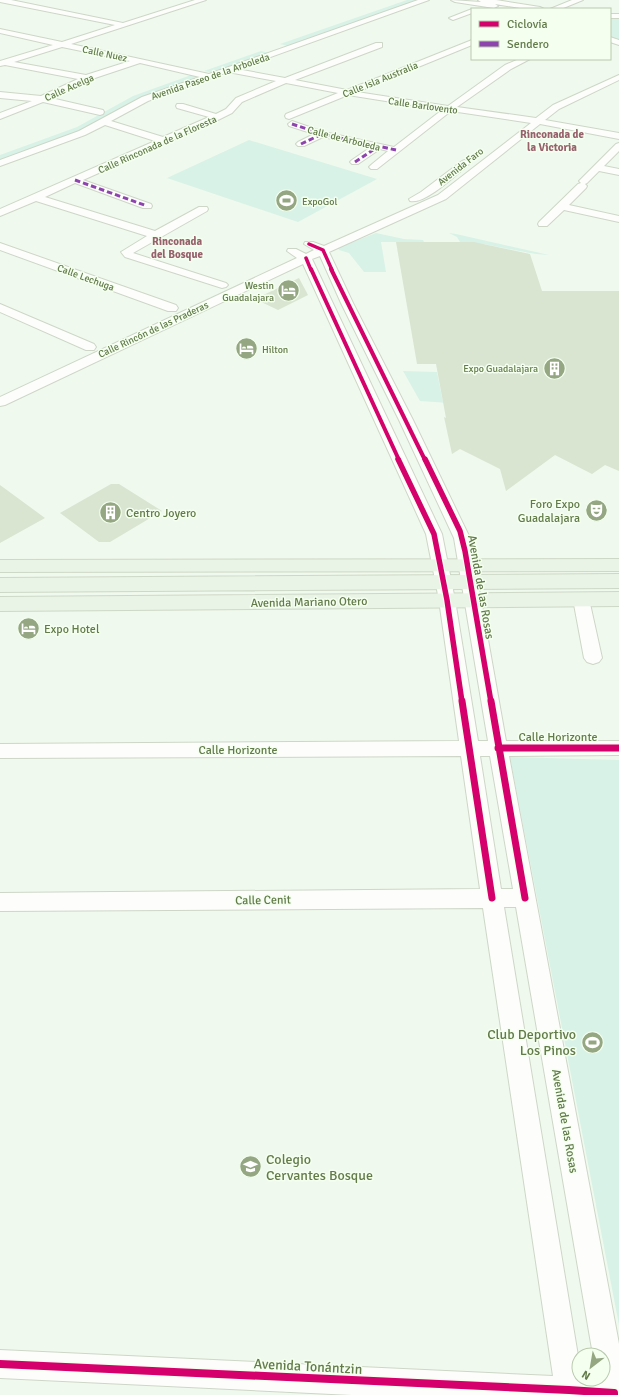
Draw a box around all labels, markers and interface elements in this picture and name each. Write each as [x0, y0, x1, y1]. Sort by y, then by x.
legend [471, 8, 611, 60]
text: Ciclovía [507, 17, 548, 32]
text: Sendero [507, 37, 549, 52]
street label: Calle Nuez [81, 43, 129, 65]
street label: Avenida Paseo de la Arboleda [149, 51, 271, 103]
street label: Calle Isla Australia [341, 59, 420, 101]
street label: Calle Acelga [43, 72, 96, 104]
street label: Calle Barlovento [387, 95, 458, 117]
street label: Calle Rinconada de la Floresta [96, 113, 219, 177]
street label: Calle de Arboleda [306, 124, 382, 154]
district label: Rinconada de la Victoria [520, 128, 584, 154]
street label: Avenida Faro [435, 145, 486, 188]
sports icon: ExpoGol [273, 188, 299, 214]
place label: ExpoGol [302, 196, 337, 208]
district label: Rinconada del Bosque [151, 235, 204, 261]
street label: Calle Lechuga [55, 262, 116, 294]
hotel icon: Westin Guadalajara [276, 278, 302, 304]
place label: Westin Guadalajara [222, 280, 274, 304]
street label: Calle Rincón de las Praderas [96, 299, 211, 361]
hotel icon: Hilton [234, 336, 260, 362]
place label: Hilton [262, 344, 288, 356]
building icon: Expo Guadalajara [541, 355, 567, 381]
place label: Expo Guadalajara [463, 363, 538, 375]
place label: Foro Expo Guadalajara [518, 497, 580, 526]
theatre icon: Foro Expo Guadalajara [583, 498, 609, 524]
building icon: Centro Joyero [97, 500, 123, 526]
place label: Centro Joyero [126, 506, 196, 521]
street label: Avenida de las Rosas [464, 534, 497, 640]
street label: Avenida Mariano Otero [250, 594, 368, 611]
hotel icon: Expo Hotel [15, 616, 41, 642]
place label: Expo Hotel [44, 622, 100, 637]
street label: Calle Horizonte [519, 730, 597, 745]
street label: Calle Horizonte [199, 743, 277, 758]
street label: Calle Cenit [235, 893, 291, 908]
place label: Club Deportivo Los Pinos [487, 1026, 576, 1059]
sports icon: Club Deportivo Los Pinos [579, 1029, 605, 1055]
street label: Avenida de las Rosas [548, 1068, 581, 1174]
place label: Colegio Cervantes Bosque [266, 1151, 373, 1184]
school or university icon: Colegio Cervantes Bosque [238, 1154, 264, 1180]
north arrow [571, 1347, 611, 1387]
street label: Avenida Tonántzin [253, 1355, 363, 1378]
text: N [579, 1368, 593, 1383]

